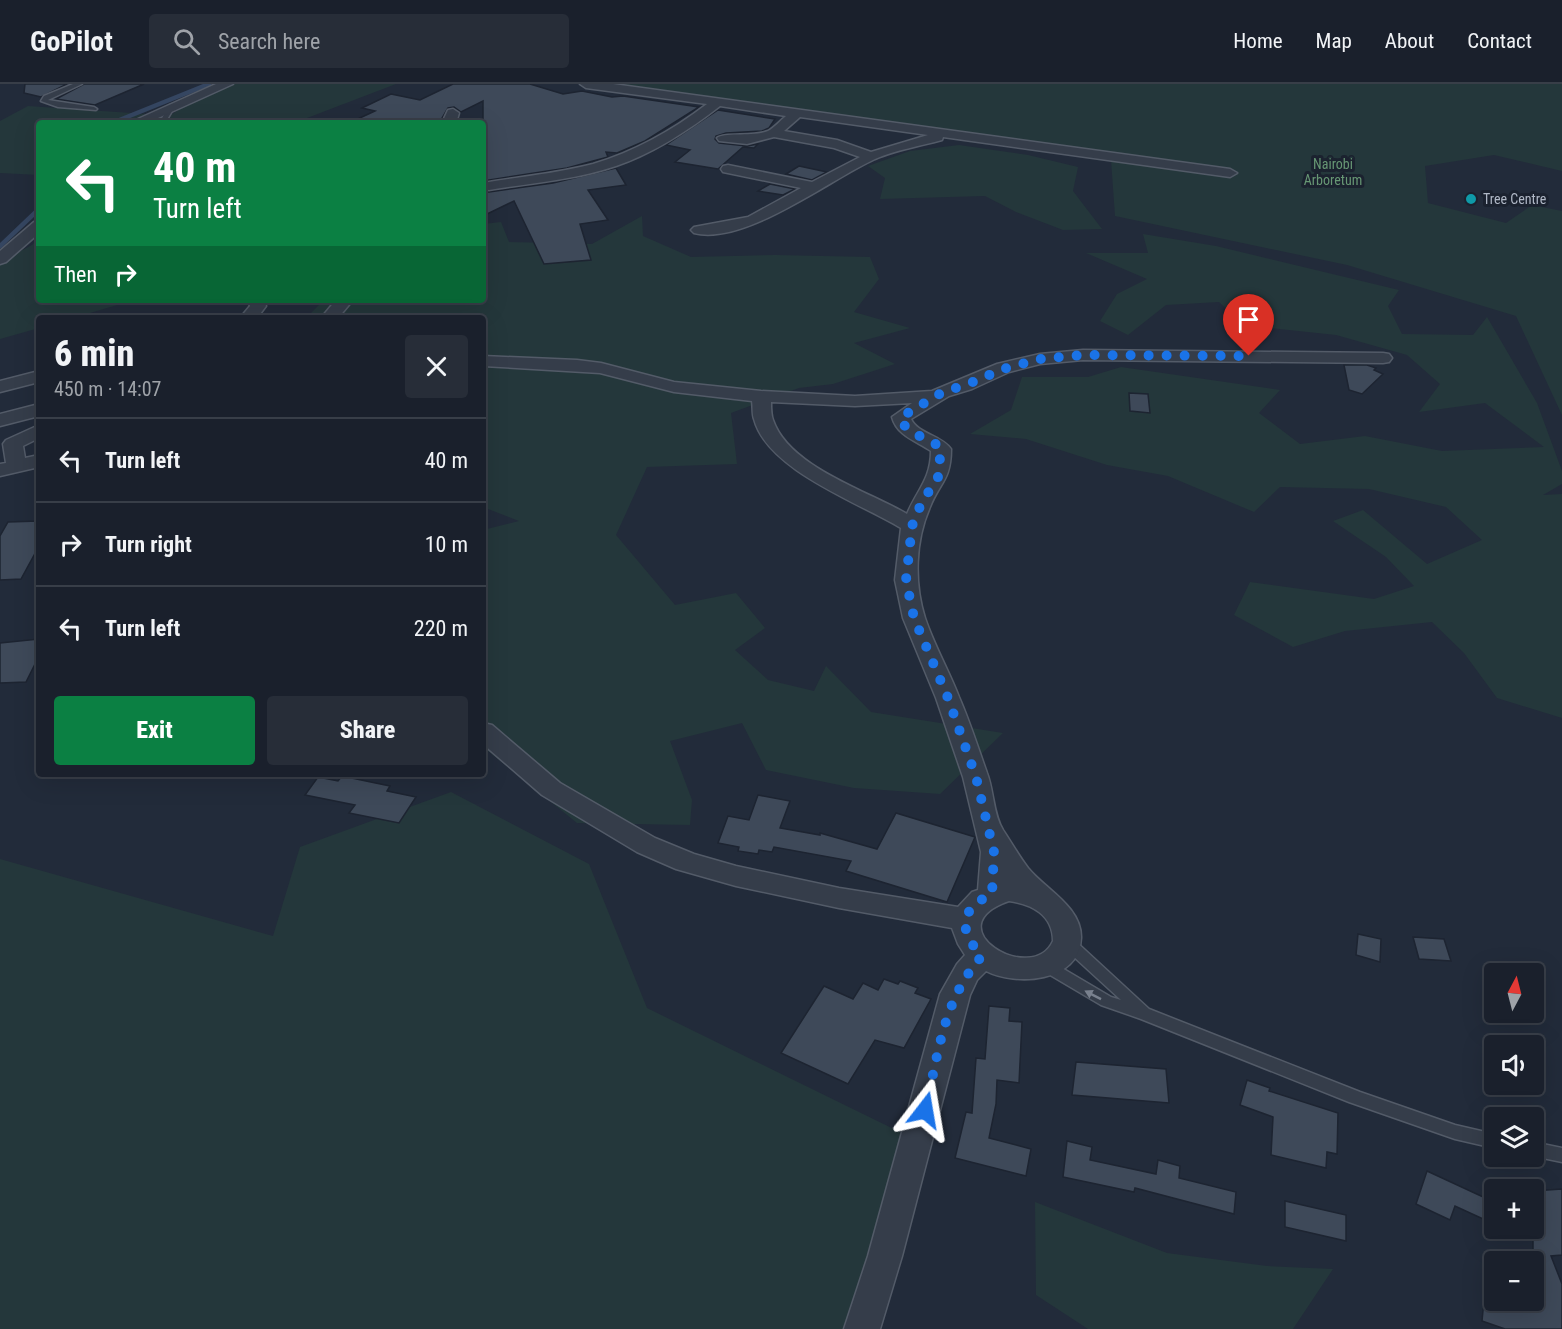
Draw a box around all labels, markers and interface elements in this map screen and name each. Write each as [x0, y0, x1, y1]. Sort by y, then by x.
search box [149, 14, 569, 68]
text: GoPilot [30, 25, 113, 58]
icon: search [170, 25, 203, 58]
text: Search here [218, 29, 320, 54]
text: Home [1233, 29, 1283, 53]
text: Map [1316, 29, 1352, 53]
text: About [1385, 29, 1434, 53]
text: Contact [1467, 29, 1532, 53]
text: 40 m [153, 143, 236, 192]
icon: left [54, 144, 132, 222]
park label: Nairobi Arboretum [1304, 156, 1362, 188]
place label: Tree Centre [1483, 191, 1547, 207]
marker: Tree Centre [1464, 192, 1478, 206]
text: Turn left [153, 193, 242, 225]
icon: right [109, 258, 142, 291]
text: Then [54, 262, 97, 287]
pin [1223, 294, 1274, 356]
icon: arrive [1232, 303, 1265, 336]
text: 6 min [54, 333, 134, 375]
button: close [405, 335, 468, 398]
text: 450 m · 14:07 [54, 377, 161, 401]
icon: left [54, 444, 87, 477]
text: Turn left [105, 448, 180, 473]
text: 40 m [425, 448, 468, 473]
icon: right [54, 528, 87, 561]
text: Turn right [105, 532, 192, 557]
text: 10 m [425, 532, 468, 557]
icon: left [54, 612, 87, 645]
text: Turn left [105, 616, 180, 641]
text: 220 m [414, 616, 468, 641]
button: Exit [54, 696, 255, 765]
button: Share [267, 696, 468, 765]
north arrow [1484, 963, 1544, 1023]
map controls [1484, 963, 1544, 1311]
one-way arrow [1084, 990, 1102, 1000]
button: sound [1484, 1035, 1544, 1095]
position arrow [893, 1078, 957, 1142]
button: layers [1484, 1107, 1544, 1167]
button: + [1484, 1179, 1544, 1239]
button: − [1484, 1251, 1544, 1311]

